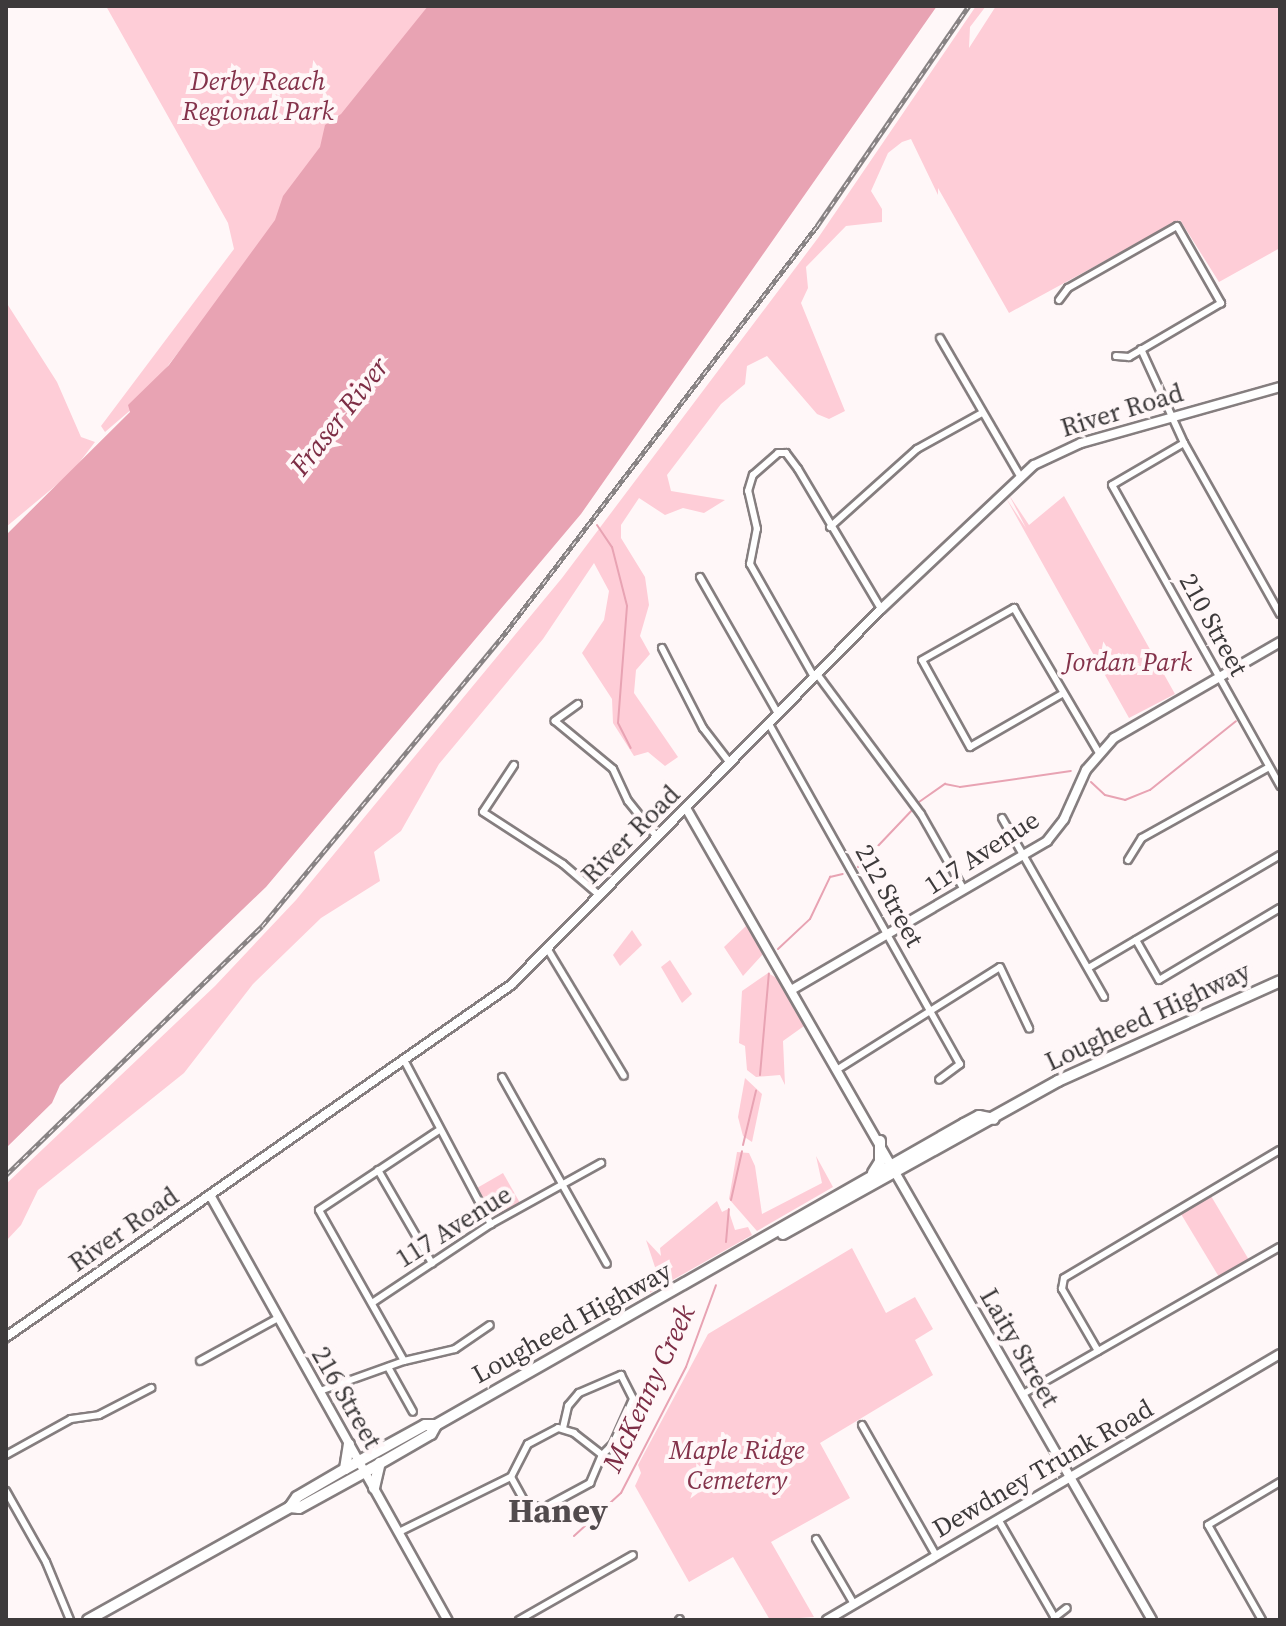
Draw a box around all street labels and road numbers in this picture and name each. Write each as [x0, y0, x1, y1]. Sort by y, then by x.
street label: River Road [1057, 378, 1187, 444]
street label: 210 Street [1172, 568, 1254, 682]
street label: River Road [575, 779, 687, 891]
street label: 117 Avenue [919, 804, 1045, 902]
street label: 212 Street [848, 839, 930, 953]
street label: Lougheed Highway [1041, 956, 1255, 1078]
street label: 117 Avenue [390, 1179, 518, 1275]
street label: River Road [63, 1181, 185, 1279]
street label: Lougheed Highway [467, 1255, 677, 1391]
street label: Laity Street [973, 1283, 1065, 1413]
street label: 216 Street [304, 1342, 388, 1454]
street label: Dewdney Trunk Road [927, 1393, 1159, 1545]

